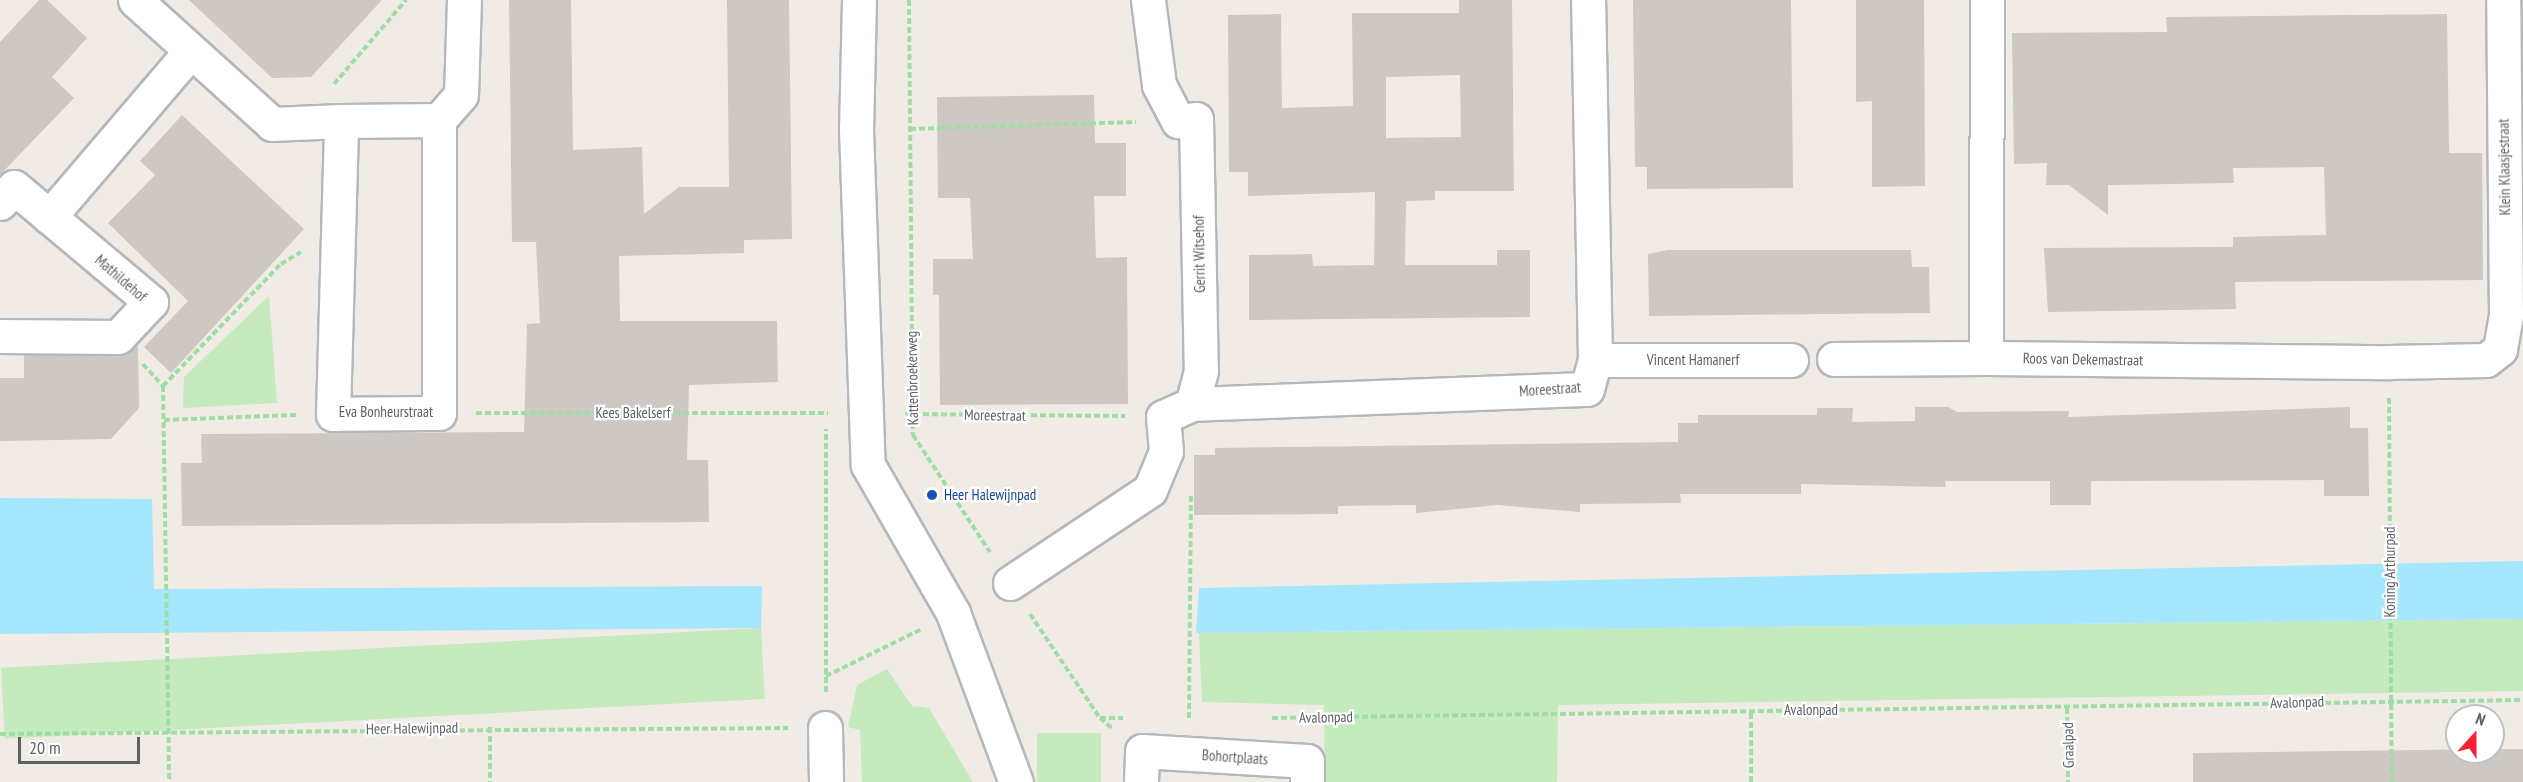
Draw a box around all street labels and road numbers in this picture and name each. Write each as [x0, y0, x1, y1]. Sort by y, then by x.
street label: Klein Klaasjestraat [2494, 118, 2514, 216]
street label: Gerrit Witsehof [1189, 215, 1209, 293]
street label: Mathildehof [92, 251, 150, 305]
street label: Kattenbroekerweg [902, 331, 922, 425]
street label: Roos van Dekemastraat [2023, 349, 2143, 369]
street label: Vincent Hamanerf [1647, 351, 1739, 369]
street label: Moreestraat [1519, 378, 1581, 400]
street label: Eva Bonheurstraat [339, 403, 433, 421]
street label: Kees Bakelserf [596, 404, 670, 422]
street label: Moreestraat [964, 405, 1026, 425]
street label: Koning Arthurpad [2381, 526, 2399, 618]
street label: Avalonpad [2270, 692, 2324, 712]
street label: Avalonpad [1784, 701, 1838, 719]
street label: Avalonpad [1299, 708, 1353, 726]
street label: Heer Halewijnpad [366, 718, 458, 738]
street label: Graalpad [2059, 722, 2077, 768]
street label: Bohortplaats [1201, 746, 1269, 768]

